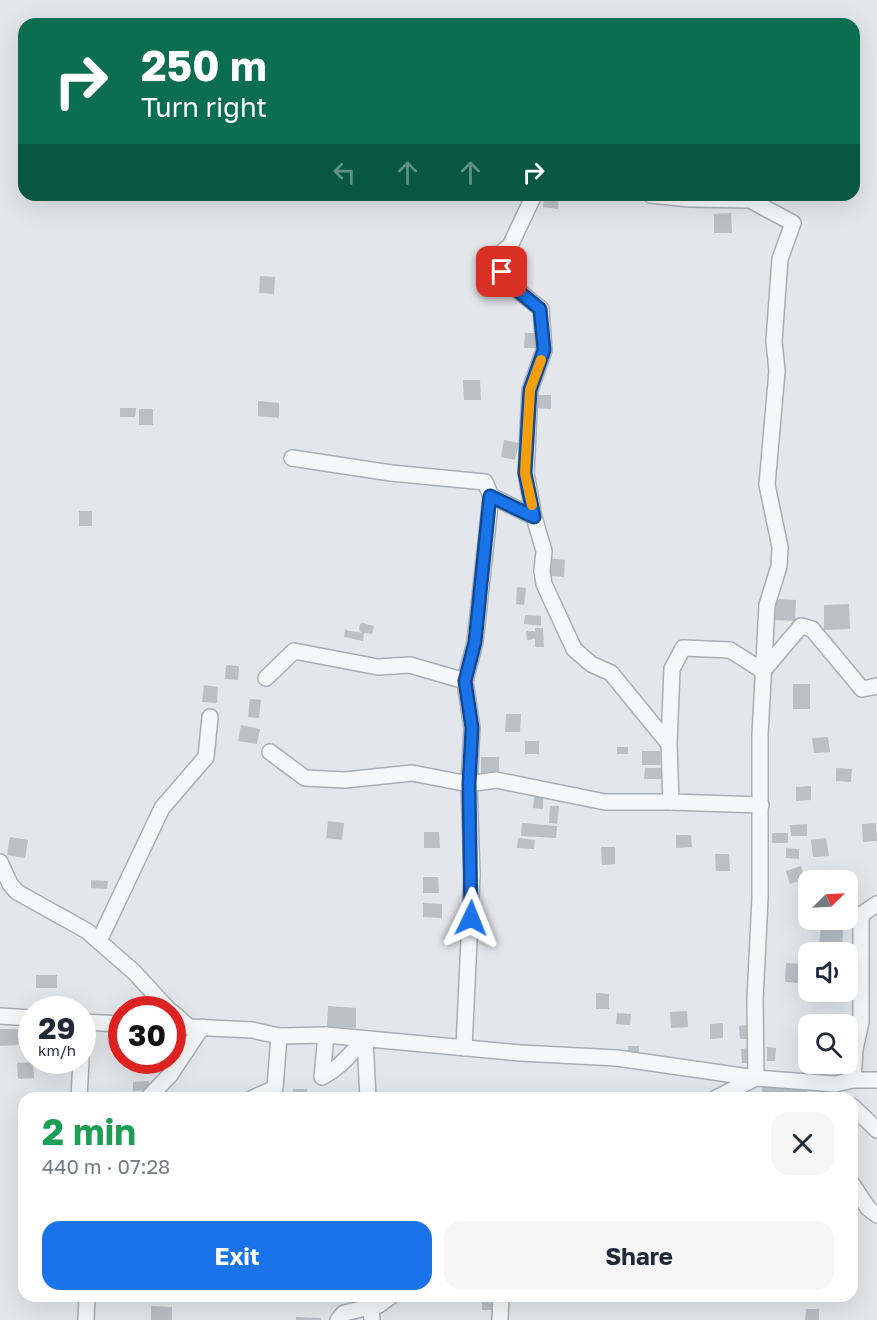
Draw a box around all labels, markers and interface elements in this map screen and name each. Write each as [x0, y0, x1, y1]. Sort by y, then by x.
text: 250 m [141, 40, 267, 90]
icon: right [42, 42, 120, 120]
text: Turn right [141, 91, 267, 123]
icon: left [328, 156, 361, 189]
icon: ahead [391, 156, 424, 189]
icon: ahead [454, 156, 487, 189]
icon: right [517, 156, 550, 189]
pin [476, 246, 527, 297]
icon: arrive [485, 255, 518, 288]
north arrow [798, 870, 858, 930]
map controls [798, 870, 858, 1074]
position arrow [439, 886, 503, 950]
button: sound [798, 942, 858, 1002]
speed limit sign: 30 [108, 996, 186, 1074]
text: 29 [38, 1010, 76, 1046]
button: search [798, 1014, 858, 1074]
text: km/h [38, 1041, 76, 1059]
text: 2 min [42, 1110, 136, 1153]
button: close [771, 1112, 834, 1175]
text: 440 m · 07:28 [42, 1154, 170, 1178]
button: Exit [42, 1221, 432, 1290]
button: Share [444, 1221, 834, 1290]

